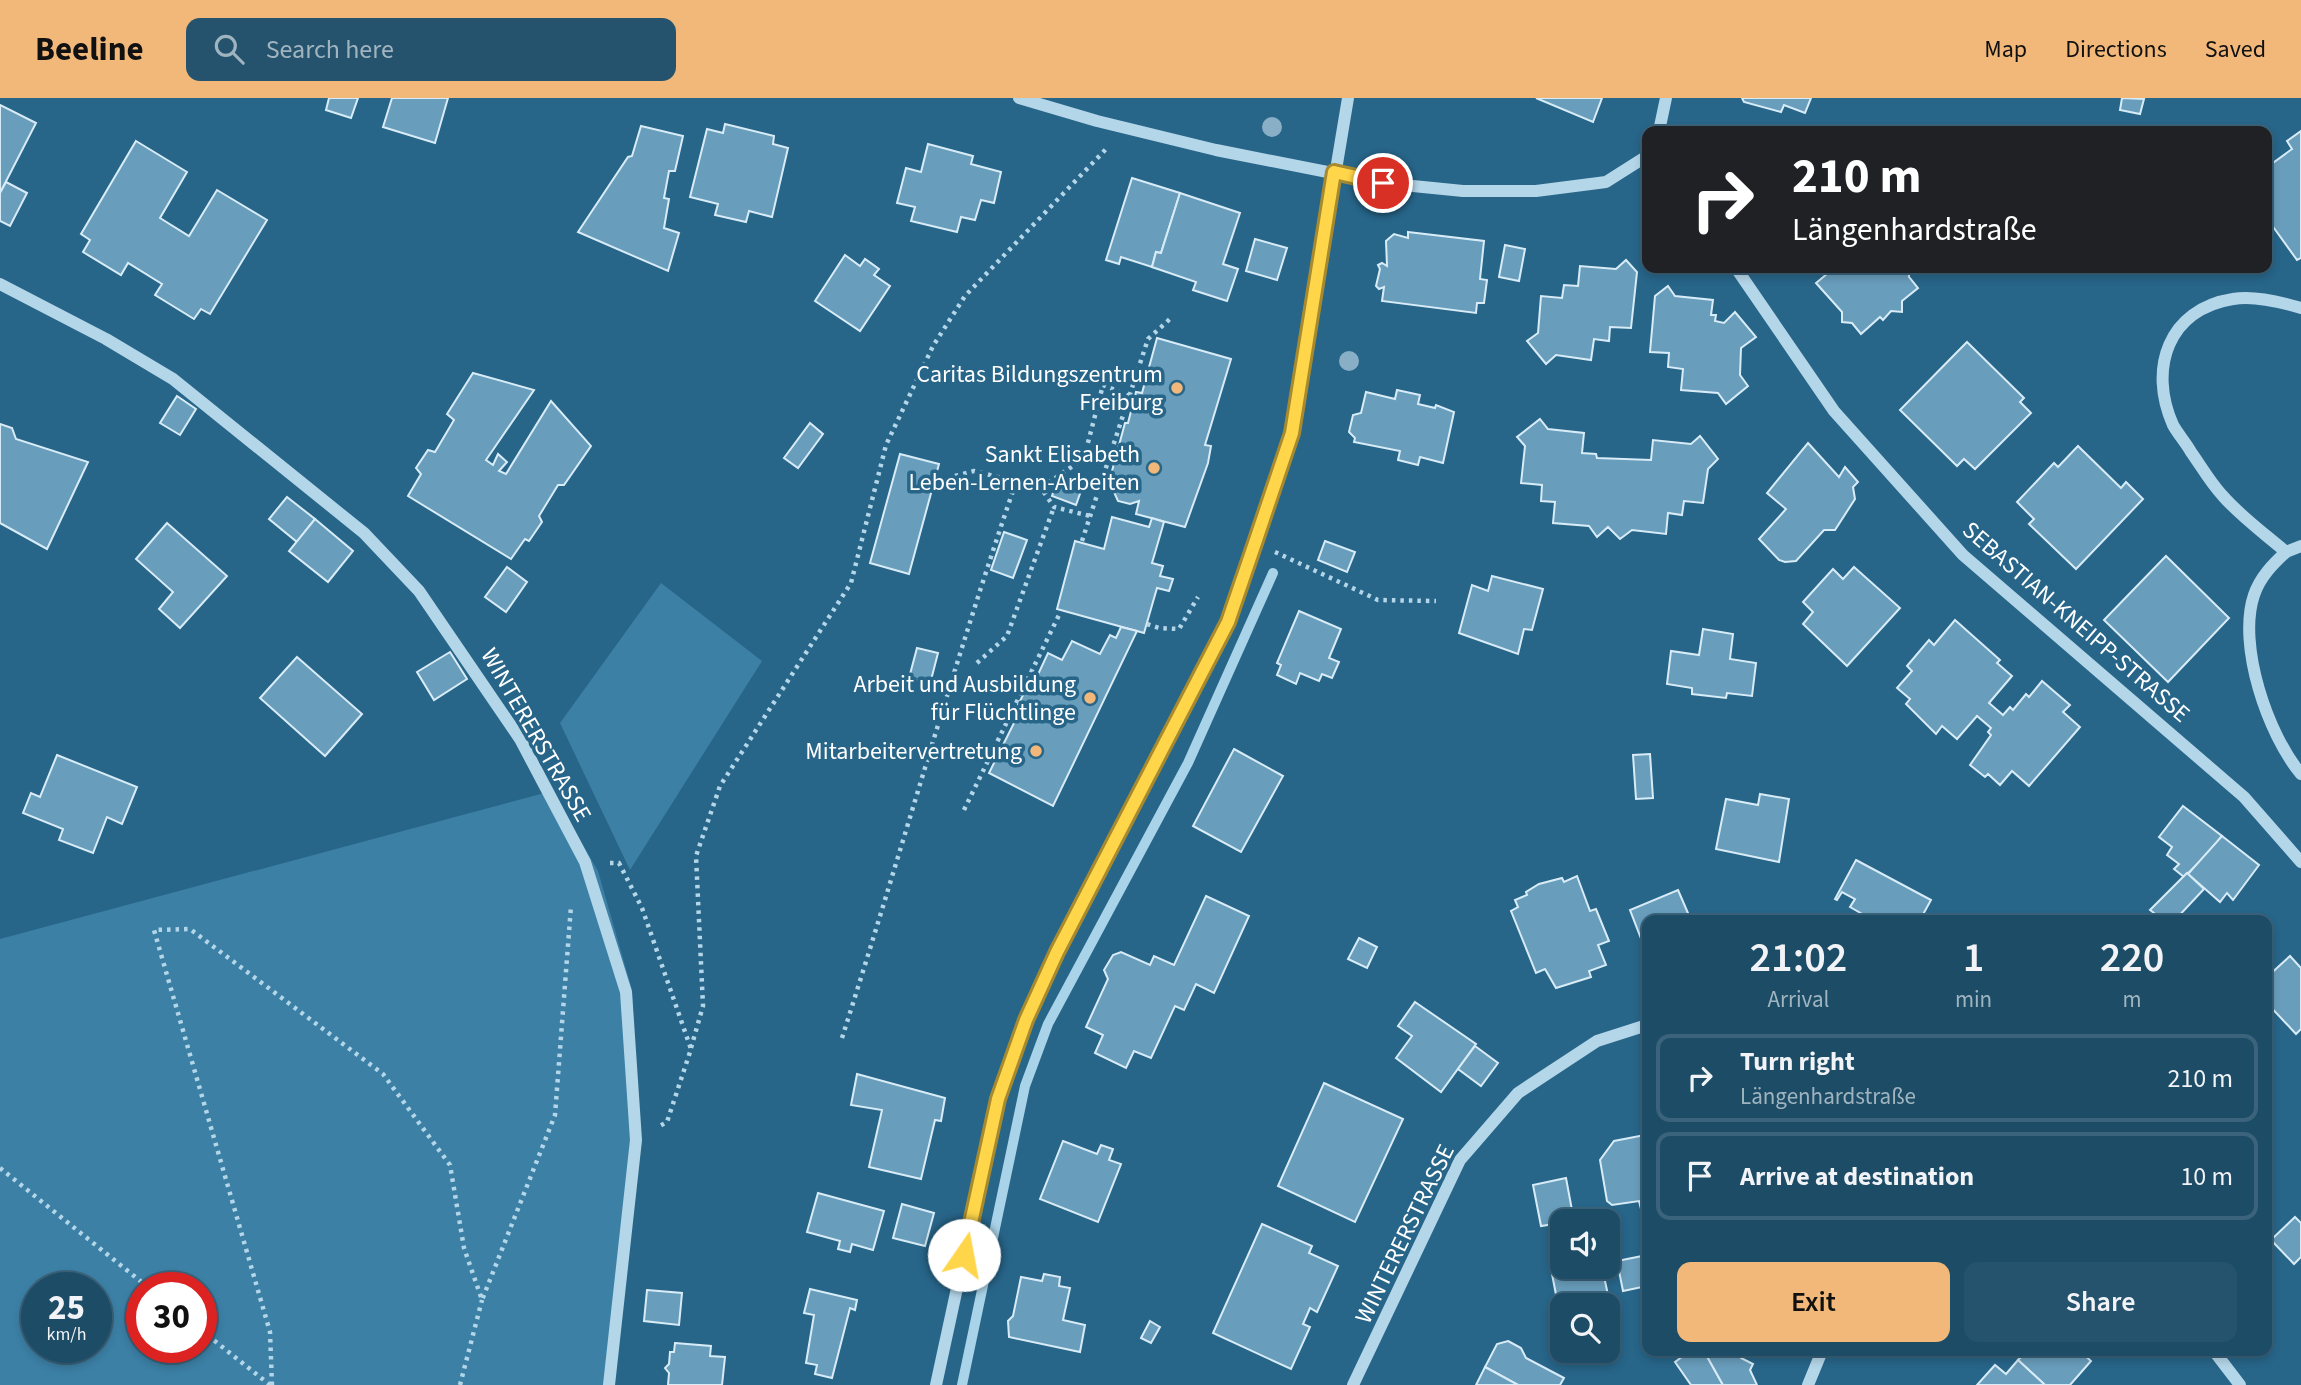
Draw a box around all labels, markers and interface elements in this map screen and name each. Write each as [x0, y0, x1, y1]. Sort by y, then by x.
search box [186, 18, 676, 81]
text: Beeline [35, 26, 144, 73]
icon: search [210, 30, 248, 68]
text: Search here [266, 31, 394, 68]
text: Map [1984, 32, 2027, 67]
text: Directions [2065, 32, 2167, 67]
text: Saved [2205, 32, 2266, 67]
text: 210 m [1792, 142, 1921, 212]
pin [1353, 153, 1413, 213]
icon: right [1677, 154, 1768, 245]
icon: arrive [1364, 164, 1402, 202]
text: Längenhardstraße [1792, 207, 2037, 253]
place label: Caritas Bildungszentrum Freiburg [916, 357, 1163, 420]
marker: Caritas Bildungszentrum Freiburg [1169, 380, 1185, 396]
place label: Sankt Elisabeth Leben-Lernen-Arbeiten [908, 437, 1140, 500]
marker: Sankt Elisabeth Leben-Lernen-Arbeiten [1146, 460, 1162, 476]
street label: SEBASTIAN-KNEIPP-STRASSE [1954, 513, 2198, 731]
street label: WINTERERSTRASSE [472, 642, 600, 828]
place label: Arbeit und Ausbildung für Flüchtlinge [853, 667, 1076, 730]
marker: Arbeit und Ausbildung für Flüchtlinge [1082, 690, 1098, 706]
place label: Mitarbeitervertretung [805, 734, 1022, 769]
marker: Mitarbeitervertretung [1028, 743, 1044, 759]
text: 21:02 [1750, 928, 1847, 988]
text: 1 [1963, 928, 1984, 988]
text: 220 [2100, 928, 2164, 988]
text: Arrival [1768, 983, 1829, 1016]
text: min [1955, 983, 1992, 1016]
text: m [2123, 983, 2142, 1016]
text: Turn right [1740, 1043, 1855, 1080]
icon: right [1681, 1059, 1719, 1097]
text: 210 m [2167, 1060, 2233, 1097]
text: Längenhardstraße [1740, 1080, 1916, 1113]
street label: WINTERERSTRASSE [1346, 1138, 1464, 1330]
icon: arrive [1681, 1157, 1719, 1195]
text: Arrive at destination [1740, 1158, 1974, 1195]
text: 10 m [2180, 1158, 2233, 1195]
map controls [1550, 1209, 1620, 1363]
button: sound [1550, 1209, 1620, 1279]
position arrow [927, 1218, 1001, 1292]
button: Exit [1677, 1262, 1950, 1342]
button: Share [1964, 1262, 2237, 1342]
speed limit sign: 30 [126, 1272, 217, 1363]
text: 25 [48, 1283, 85, 1333]
button: search [1550, 1293, 1620, 1363]
text: km/h [47, 1322, 86, 1347]

